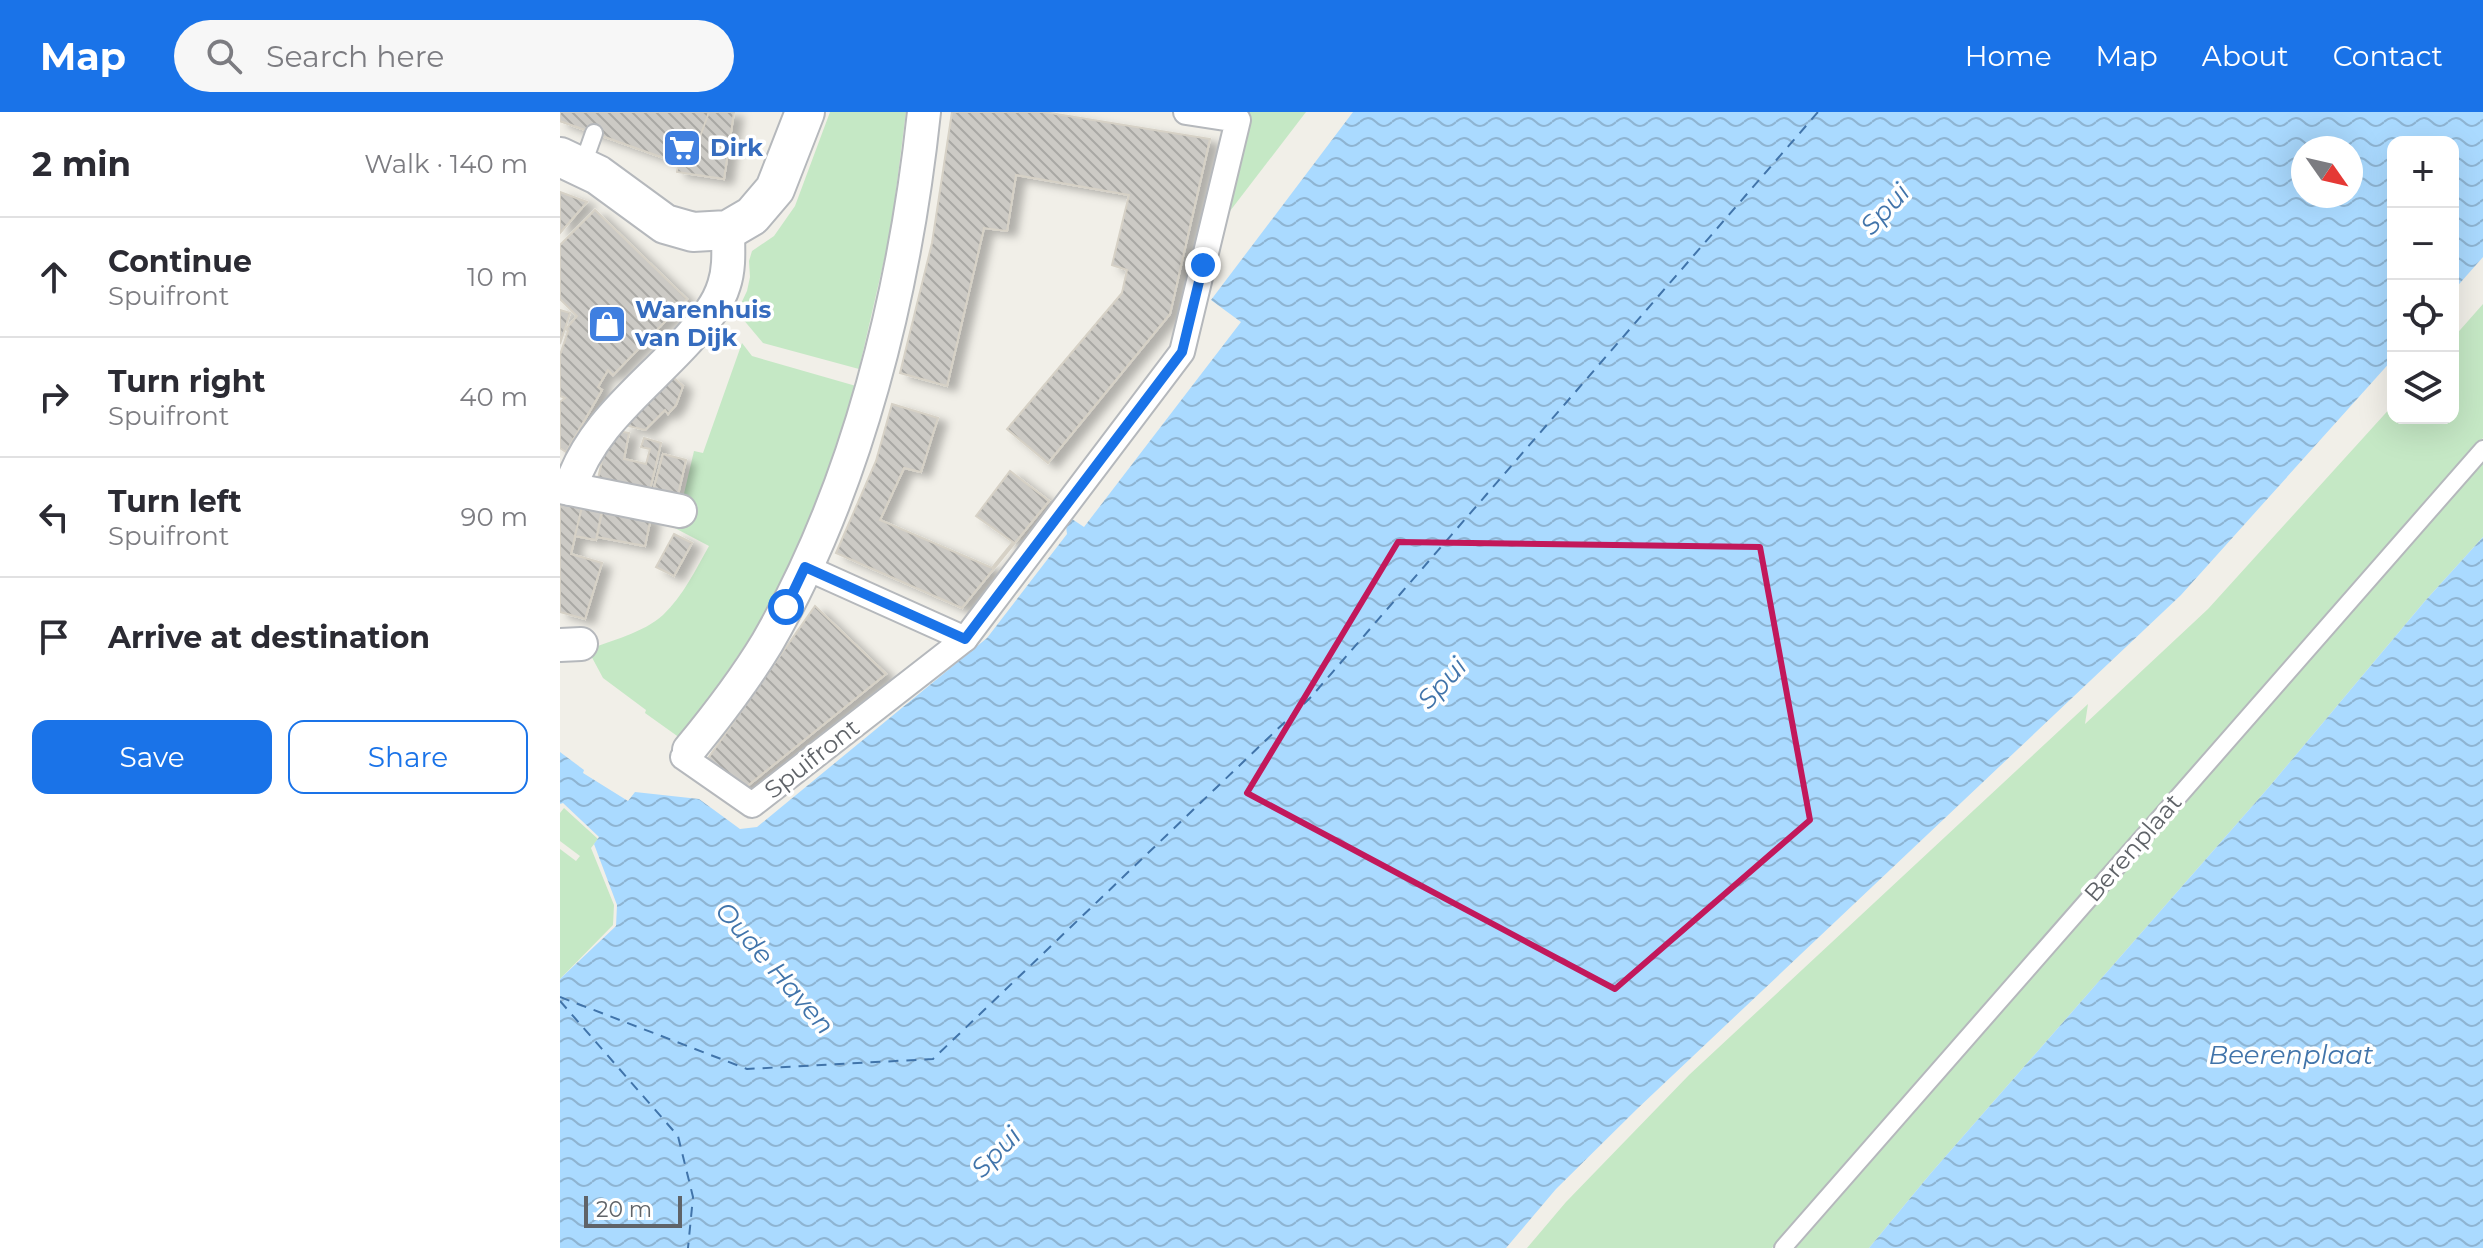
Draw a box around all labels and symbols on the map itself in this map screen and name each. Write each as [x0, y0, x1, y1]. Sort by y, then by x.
supermarket icon: Dirk [661, 127, 703, 169]
place label: Dirk [710, 133, 763, 162]
north arrow [2291, 136, 2363, 208]
water label: Spui [1853, 176, 1917, 241]
route end [1185, 247, 1221, 283]
place label: Warenhuis van Dijk [634, 295, 772, 352]
shop icon: Warenhuis van Dijk [586, 303, 628, 345]
route start [768, 589, 804, 625]
water label: Spui [1410, 650, 1474, 715]
street label: Spuifront [759, 713, 865, 805]
street label: Berenplaat [2078, 788, 2187, 908]
water label: Oude Haven [709, 895, 841, 1041]
water label: Beerenplaat [2209, 1039, 2374, 1071]
water label: Spui [964, 1119, 1028, 1184]
scale bar [584, 1192, 682, 1228]

